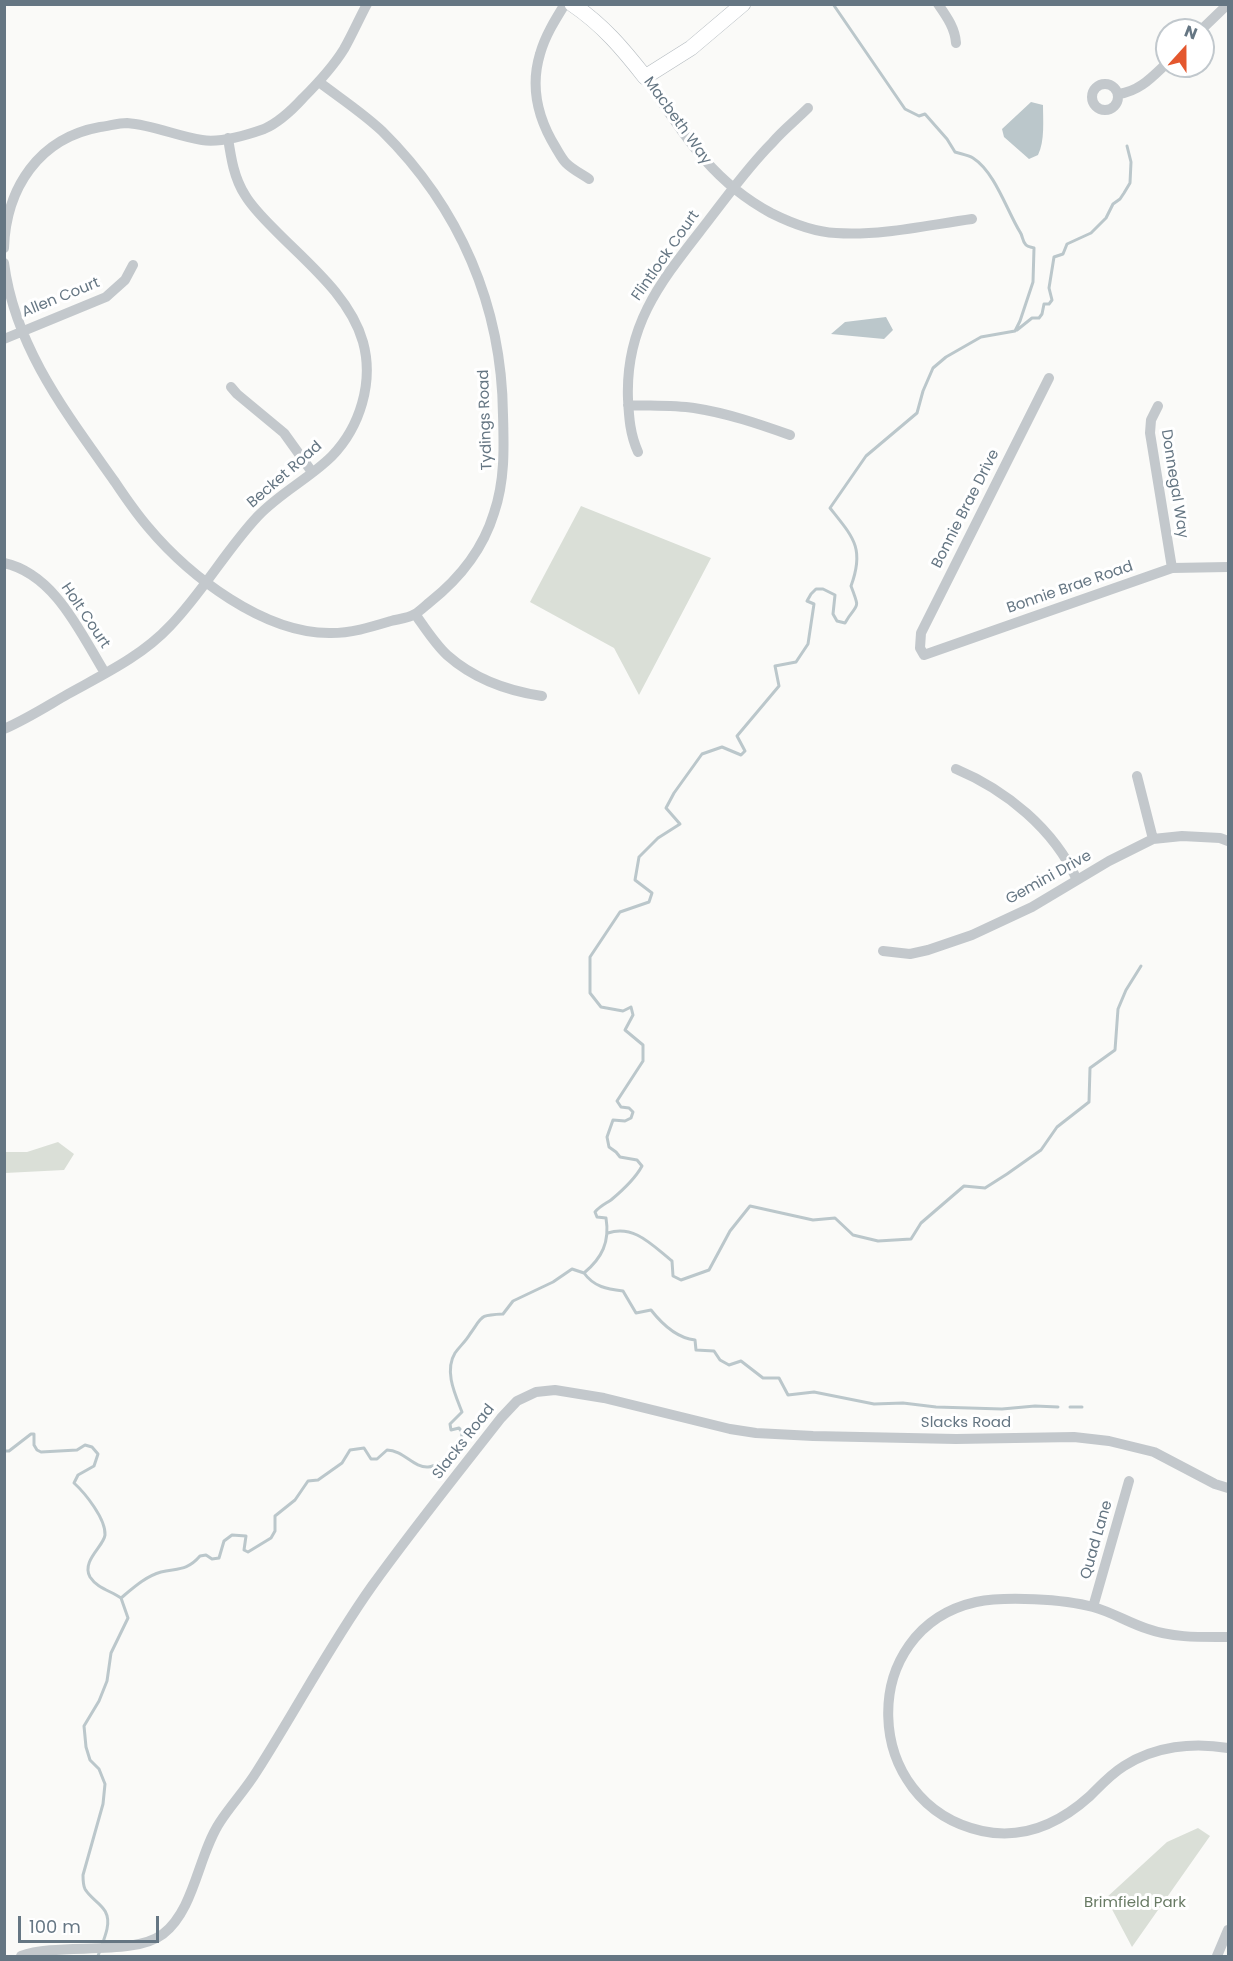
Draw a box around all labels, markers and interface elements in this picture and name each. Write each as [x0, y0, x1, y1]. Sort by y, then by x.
north arrow [1155, 18, 1215, 78]
text: N [1181, 20, 1201, 45]
street label: Macbeth Way [639, 74, 715, 168]
street label: Flintlock Court [628, 207, 704, 305]
street label: Allen Court [20, 274, 102, 322]
street label: Tydings Road [475, 369, 497, 471]
street label: Donnegal Way [1157, 428, 1191, 540]
street label: Becket Road [244, 438, 326, 512]
street label: Bonnie Brae Drive [928, 447, 1004, 571]
street label: Bonnie Brae Road [1005, 558, 1135, 618]
street label: Holt Court [57, 580, 113, 652]
street label: Gemini Drive [1003, 847, 1095, 909]
street label: Slacks Road [429, 1401, 499, 1483]
street label: Slacks Road [921, 1414, 1011, 1432]
street label: Quad Lane [1077, 1498, 1117, 1582]
park label: Brimfield Park [1084, 1894, 1186, 1912]
scale bar [21, 1904, 162, 1942]
text: 100 m [29, 1914, 81, 1939]

